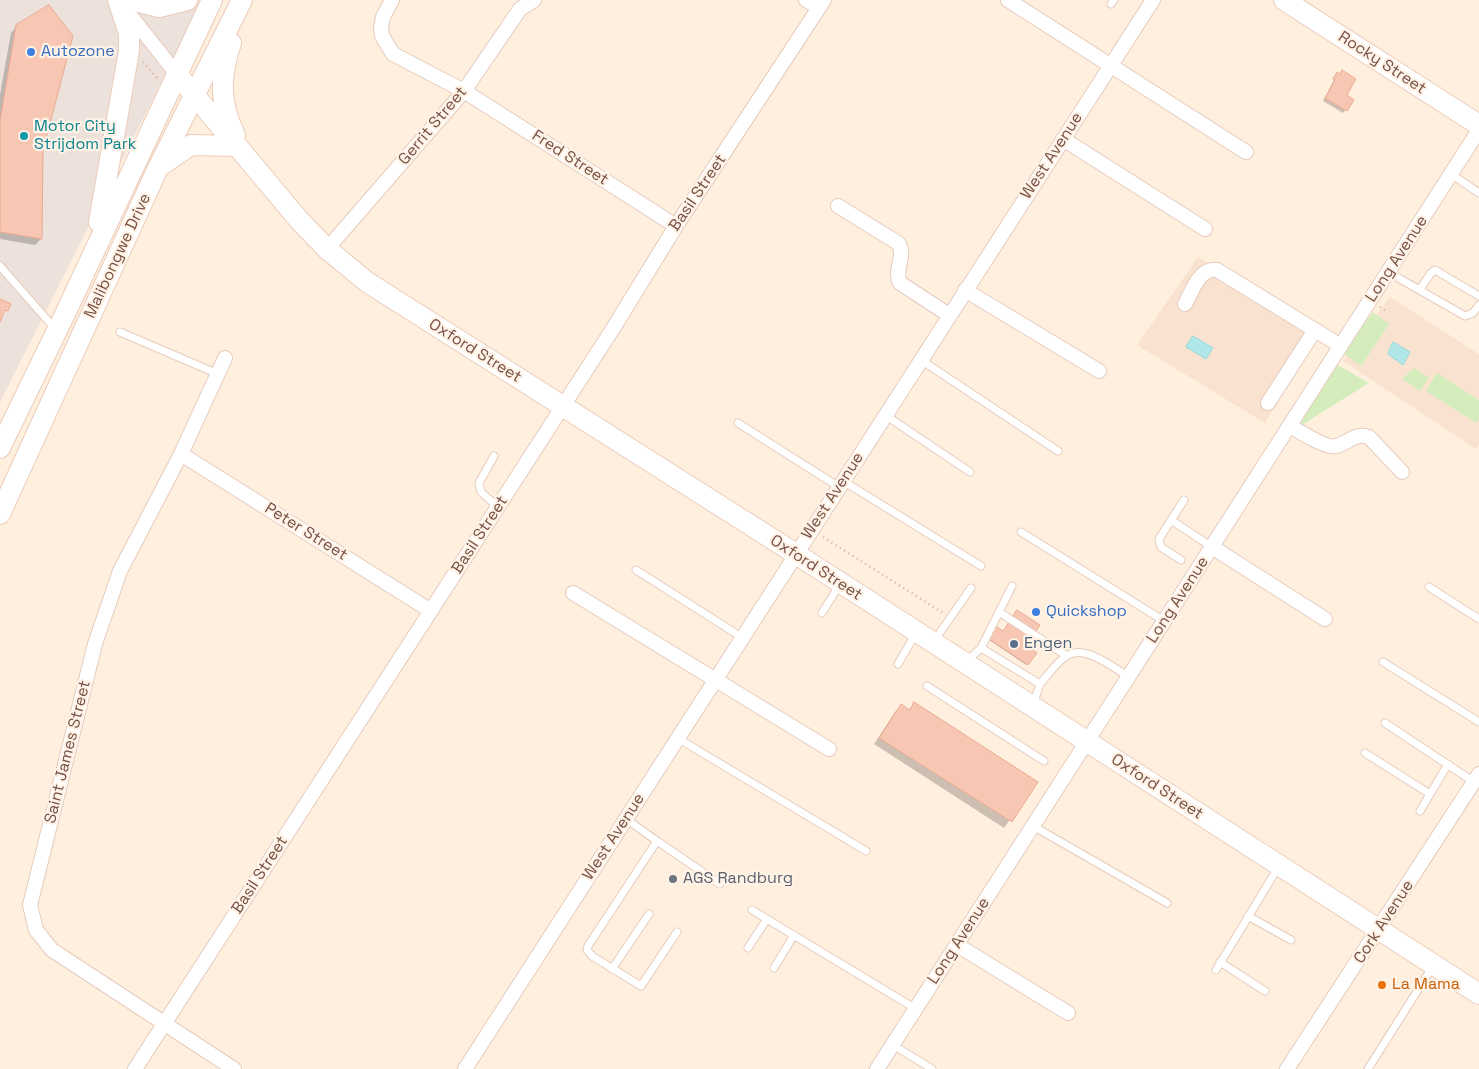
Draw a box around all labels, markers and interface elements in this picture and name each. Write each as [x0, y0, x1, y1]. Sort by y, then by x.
street label: Rocky Street [1334, 27, 1430, 99]
place label: Autozone [41, 42, 115, 62]
marker: Autozone [25, 46, 37, 58]
street label: Gerrit Street [395, 83, 471, 169]
street label: West Avenue [1017, 109, 1087, 203]
place label: Motor City Strijdom Park [34, 117, 136, 155]
street label: Fred Street [528, 126, 612, 190]
marker: Motor City Strijdom Park [18, 130, 30, 142]
street label: Basil Street [665, 151, 731, 235]
street label: Malibongwe Drive [81, 190, 155, 322]
street label: Long Avenue [1362, 212, 1432, 306]
street label: Oxford Street [425, 315, 525, 387]
street label: West Avenue [798, 449, 868, 543]
street label: Basil Street [448, 492, 512, 578]
street label: Peter Street [261, 499, 351, 565]
street label: Oxford Street [766, 531, 866, 605]
street label: Long Avenue [1143, 553, 1213, 647]
place label: Quickshop [1046, 602, 1127, 622]
marker: Quickshop [1030, 606, 1042, 618]
place label: Engen [1024, 634, 1072, 654]
marker: Engen [1008, 638, 1020, 650]
street label: Saint James Street [41, 678, 95, 826]
street label: Oxford Street [1107, 750, 1207, 824]
street label: West Avenue [579, 790, 649, 884]
street label: Basil Street [228, 832, 292, 918]
place label: AGS Randburg [683, 869, 793, 889]
marker: AGS Randburg [667, 873, 679, 885]
street label: Cork Avenue [1350, 877, 1418, 967]
street label: Long Avenue [924, 894, 994, 988]
place label: La Mama [1392, 975, 1460, 995]
marker: La Mama [1376, 979, 1388, 991]

